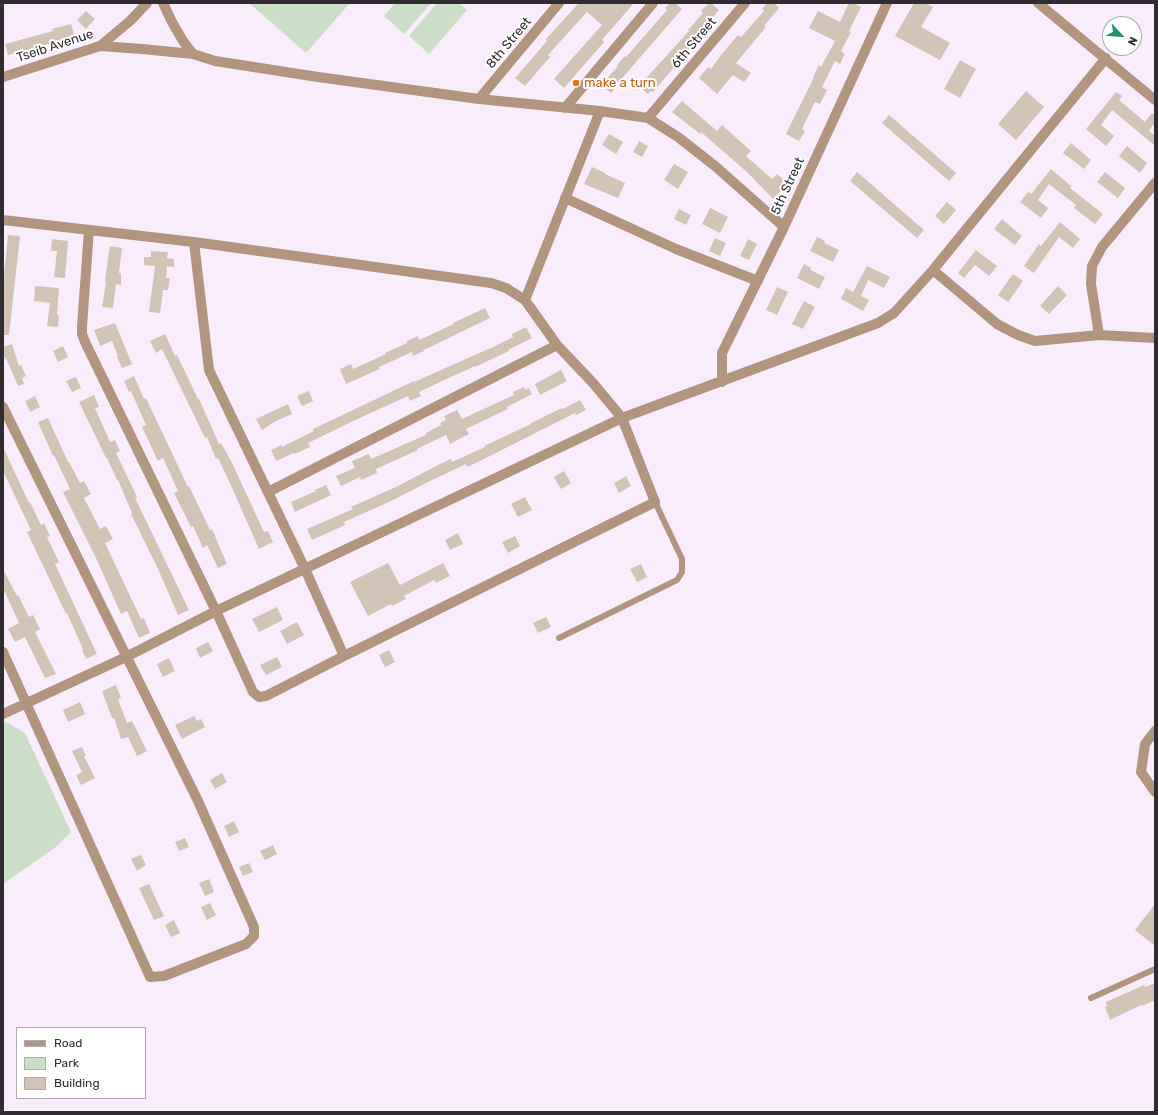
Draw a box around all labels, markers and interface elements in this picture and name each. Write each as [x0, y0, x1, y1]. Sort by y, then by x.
street label: 8th Street [483, 14, 535, 72]
street label: 6th Street [668, 14, 720, 72]
north arrow [1102, 16, 1142, 56]
street label: Tseib Avenue [15, 26, 95, 66]
text: N [1125, 35, 1140, 47]
place label: make a turn [584, 75, 656, 91]
marker: make a turn [571, 78, 581, 88]
street label: 5th Street [768, 155, 808, 217]
legend [16, 1027, 146, 1099]
text: Road [54, 1036, 82, 1050]
text: Park [54, 1056, 79, 1070]
text: Building [54, 1076, 100, 1090]

